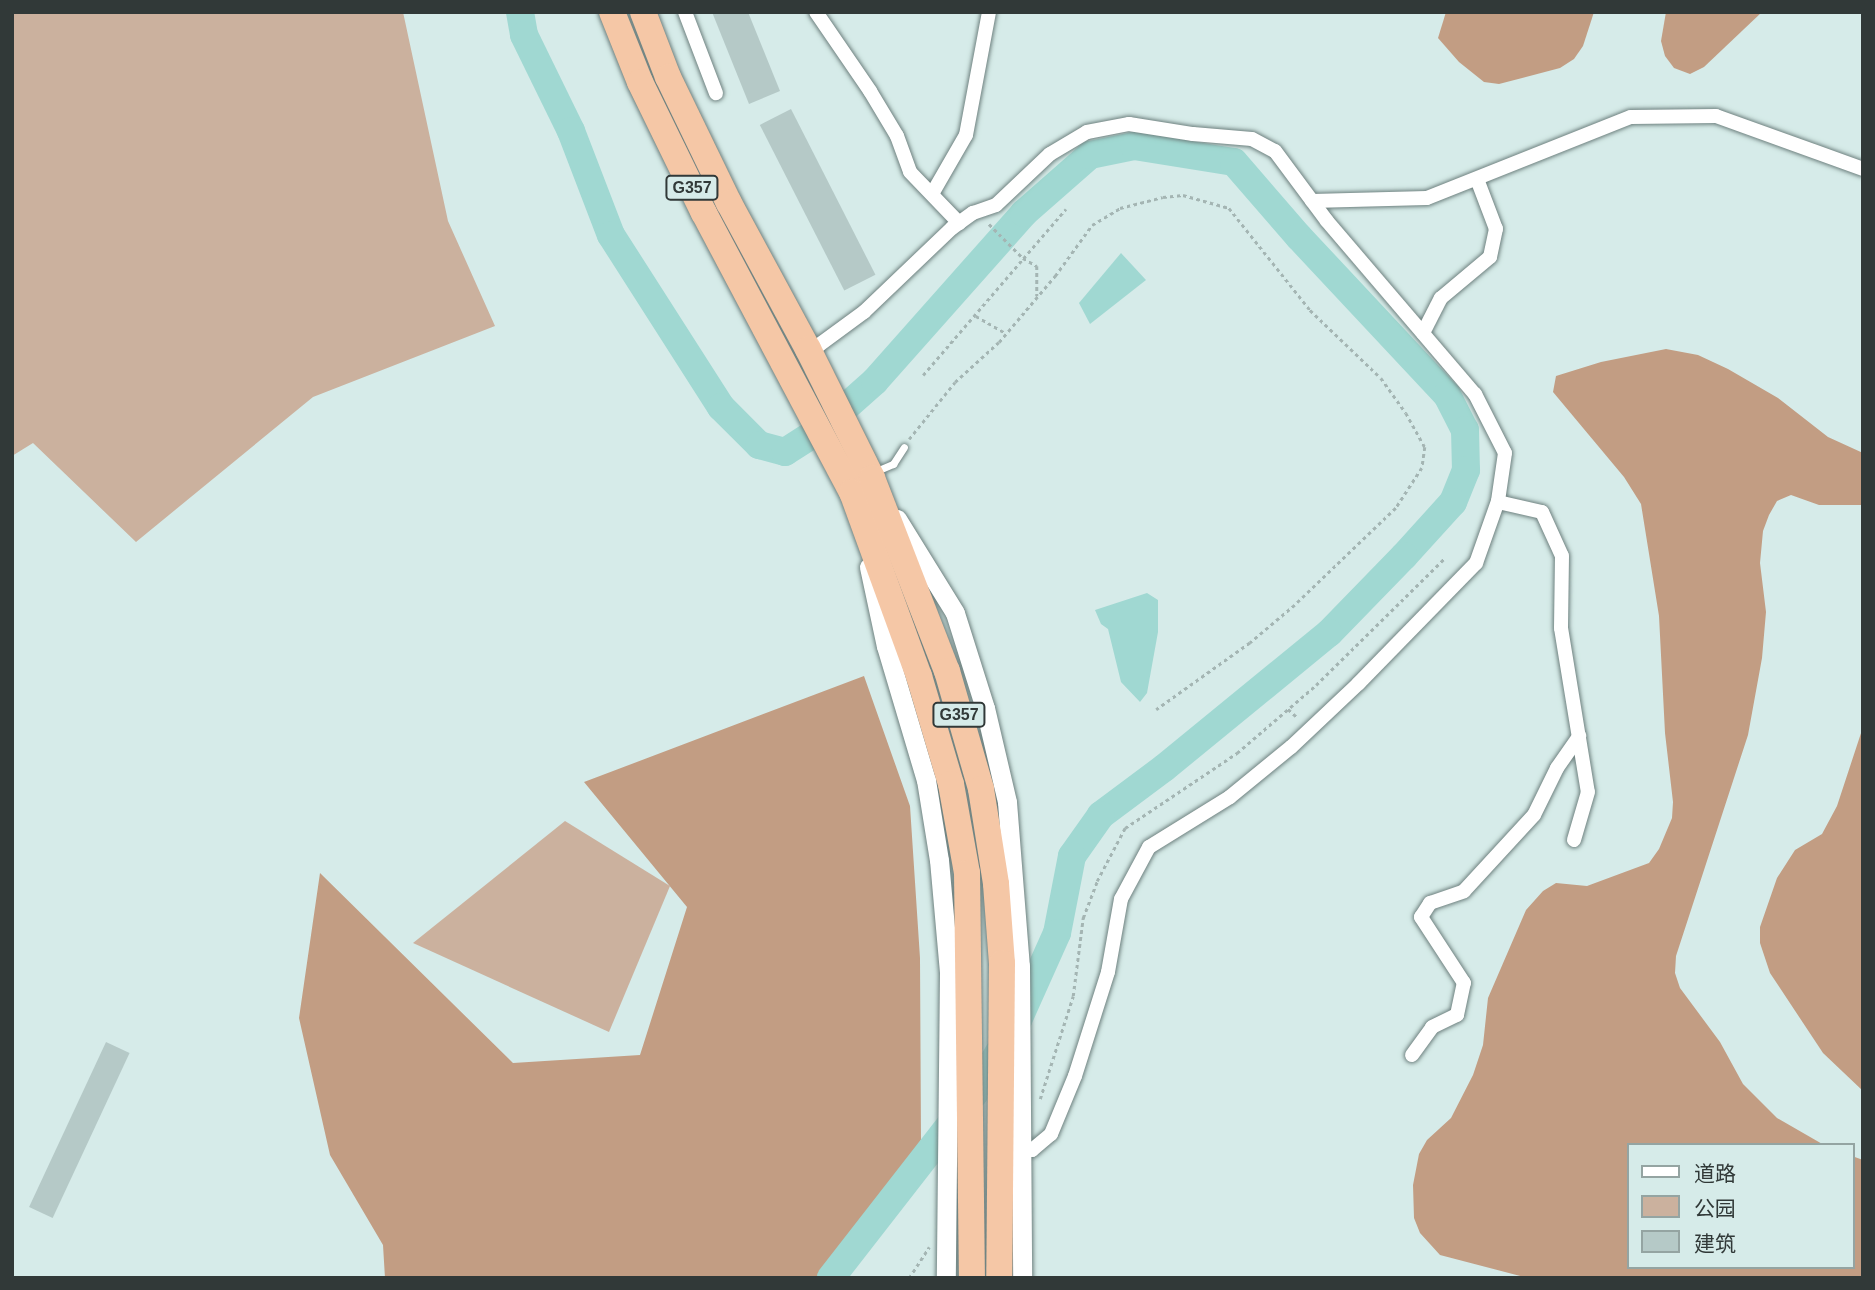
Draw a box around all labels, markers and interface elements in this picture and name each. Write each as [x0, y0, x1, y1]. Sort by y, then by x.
road number: G357 [664, 176, 720, 200]
road number: G357 [931, 702, 987, 728]
legend [1626, 1143, 1854, 1269]
text: 道路 [1694, 1162, 1736, 1185]
text: 公园 [1694, 1197, 1736, 1220]
text: 建筑 [1694, 1232, 1736, 1255]

